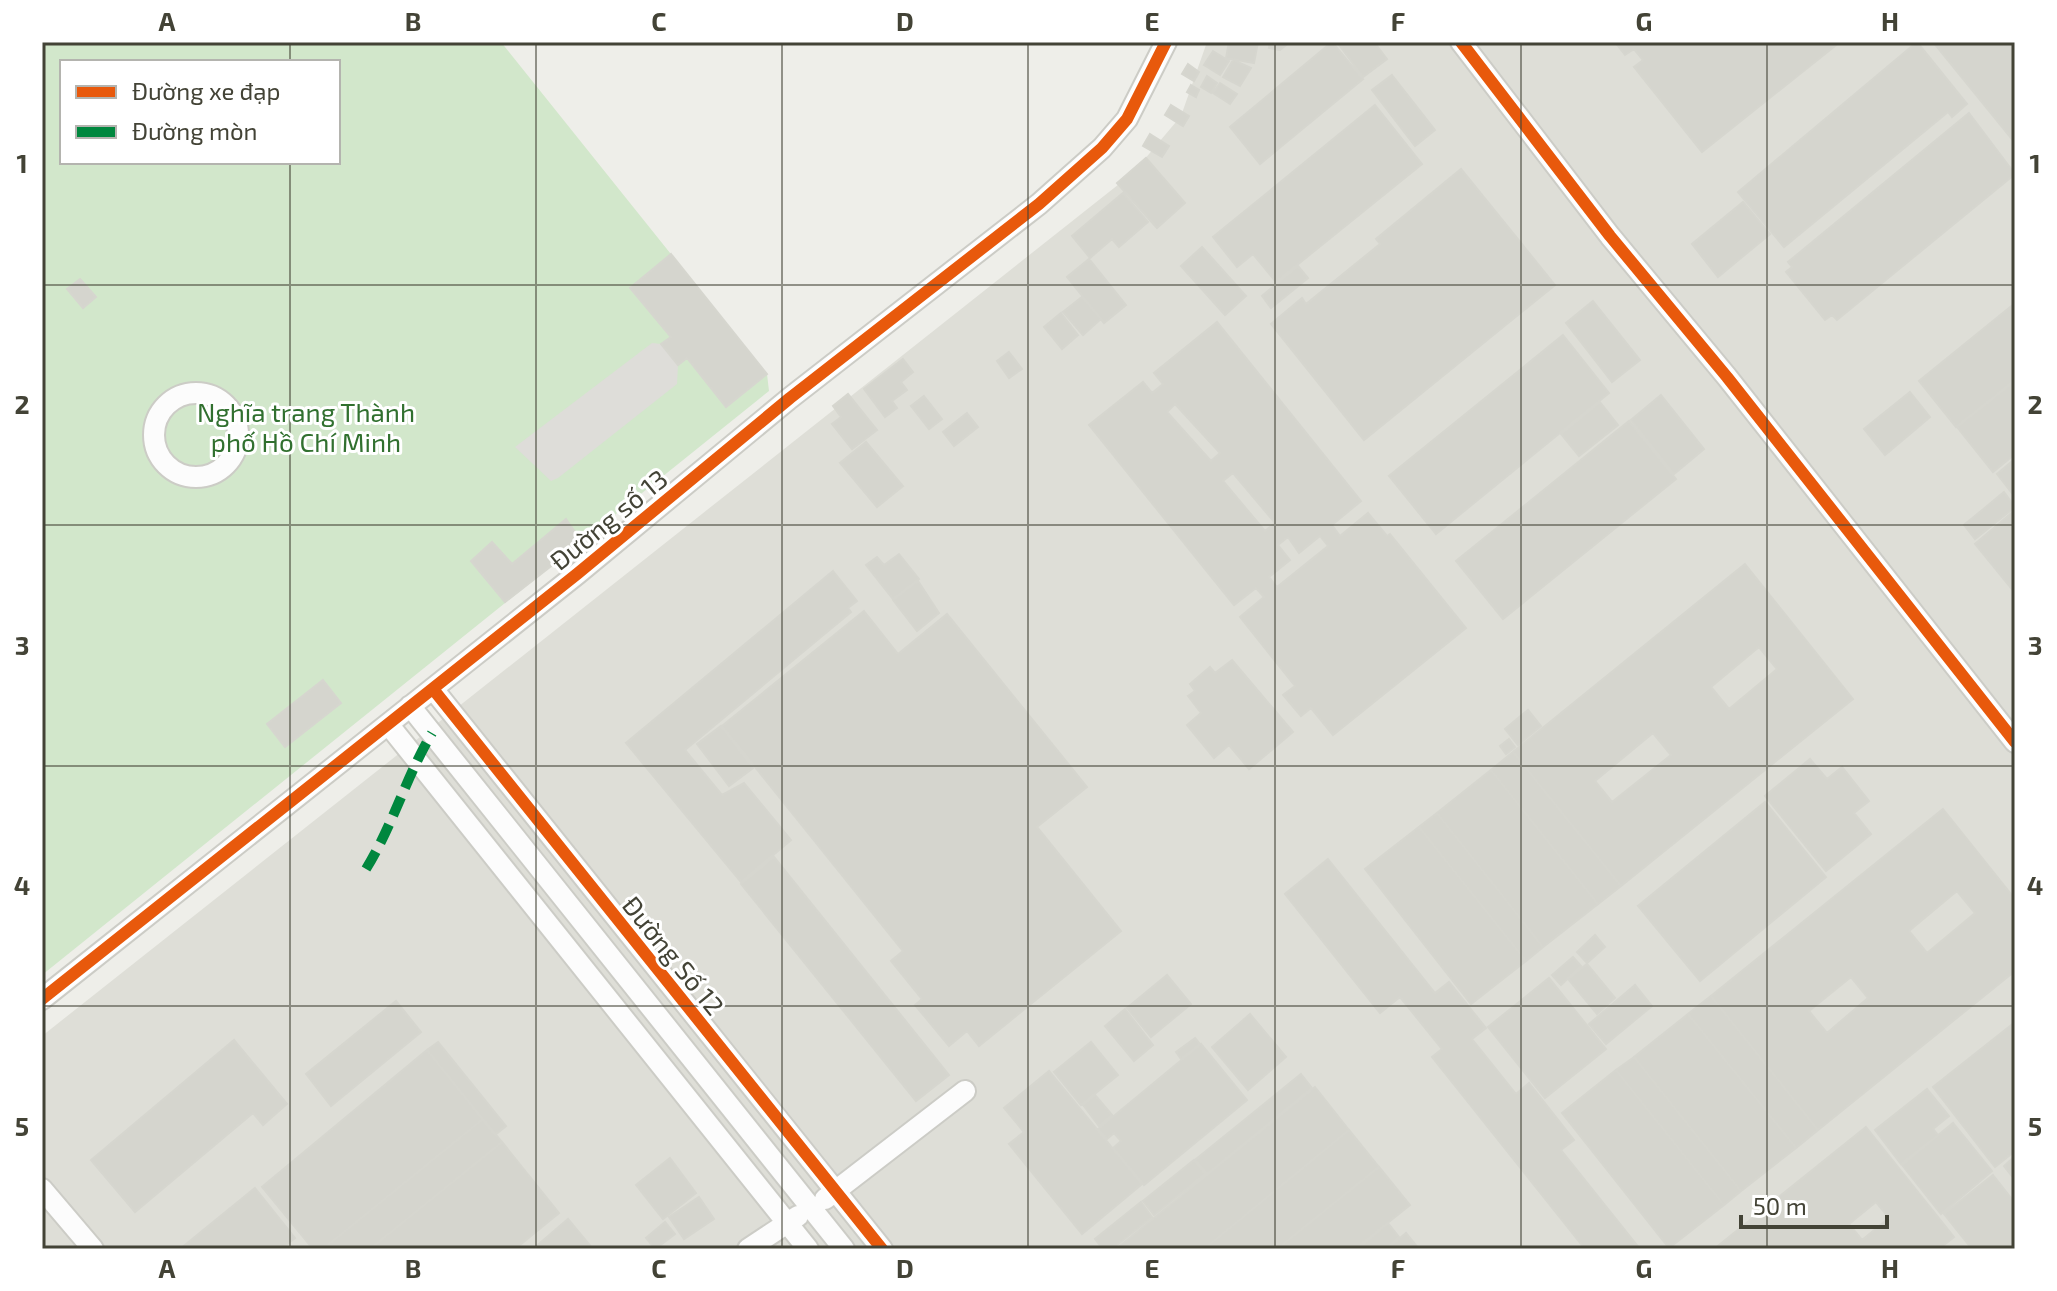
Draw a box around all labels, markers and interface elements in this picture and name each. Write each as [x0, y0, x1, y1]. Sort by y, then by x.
text: A [159, 5, 176, 36]
text: B [405, 5, 421, 36]
text: C [651, 5, 667, 36]
text: D [896, 5, 914, 36]
text: E [1144, 5, 1160, 36]
text: F [1391, 5, 1405, 36]
text: G [1636, 5, 1652, 36]
text: H [1881, 5, 1899, 36]
legend [60, 60, 340, 164]
text: Đường xe đạp [132, 76, 280, 105]
text: Đường mòn [132, 116, 258, 145]
text: 1 [16, 147, 28, 178]
text: 1 [2029, 147, 2041, 178]
text: 2 [14, 388, 30, 419]
text: 2 [2027, 388, 2043, 419]
park label: Nghĩa trang Thành phố Hồ Chí Minh [197, 396, 415, 457]
street label: Đường số 13 [543, 462, 673, 576]
text: 3 [15, 629, 29, 660]
text: 3 [2028, 629, 2042, 660]
text: 4 [14, 869, 30, 900]
text: 4 [2027, 869, 2043, 900]
street label: Đường Số 12 [617, 889, 731, 1021]
text: 5 [15, 1110, 29, 1141]
text: 5 [2028, 1110, 2042, 1141]
scale bar [1741, 1179, 1887, 1229]
text: 50 m [1753, 1191, 1807, 1220]
text: A [159, 1252, 176, 1283]
text: B [405, 1252, 421, 1283]
text: C [651, 1252, 667, 1283]
text: D [896, 1252, 914, 1283]
text: E [1144, 1252, 1160, 1283]
text: F [1391, 1252, 1405, 1283]
text: G [1636, 1252, 1652, 1283]
text: H [1881, 1252, 1899, 1283]

